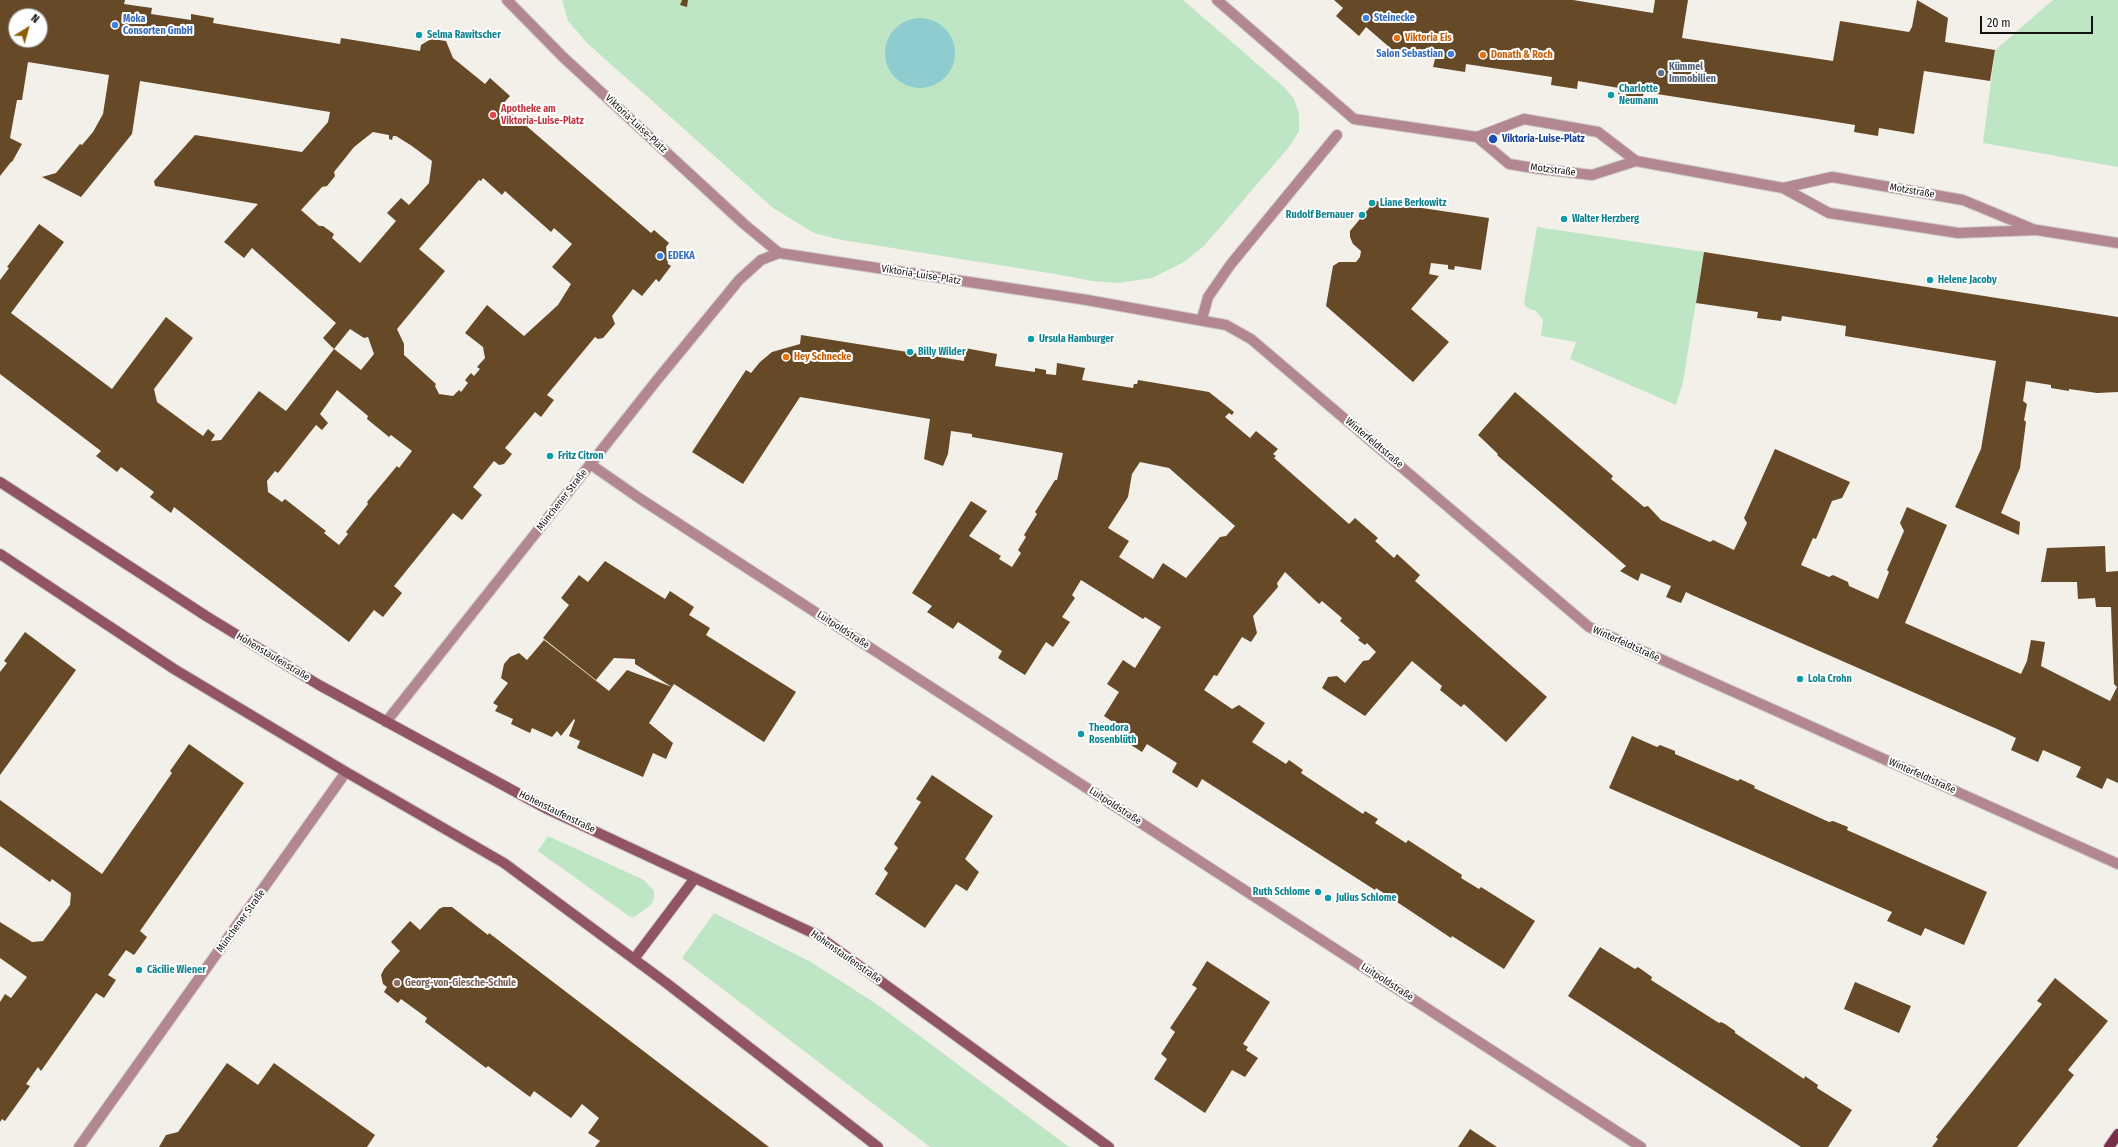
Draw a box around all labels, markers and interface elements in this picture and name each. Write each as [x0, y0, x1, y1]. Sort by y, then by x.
north arrow [8, 8, 48, 48]
scale bar [1982, 8, 2095, 34]
text: N [28, 12, 41, 26]
place label: Steinecke [1374, 12, 1415, 24]
place label: Moka Consorten GmbH [123, 13, 193, 36]
marker: Steinecke [1361, 13, 1371, 23]
text: 20 m [1987, 16, 2011, 30]
marker: Moka Consorten GmbH [110, 20, 120, 30]
place label: Selma Rawitscher [427, 29, 501, 41]
marker: Selma Rawitscher [414, 30, 424, 40]
place label: Viktoria Eis [1405, 32, 1452, 44]
marker: Viktoria Eis [1392, 33, 1402, 43]
place label: Salon Sebastian [1376, 48, 1443, 60]
marker: Salon Sebastian [1446, 49, 1456, 59]
place label: Donath & Roch [1491, 49, 1553, 61]
marker: Donath & Roch [1478, 50, 1488, 60]
place label: Kümmel Immobilien [1669, 61, 1716, 84]
marker: Kümmel Immobilien [1656, 68, 1666, 78]
place label: Charlotte Neumann [1619, 83, 1658, 106]
marker: Charlotte Neumann [1606, 90, 1616, 100]
street label: Viktoria-Luise-Platz [603, 92, 669, 156]
place label: Apotheke am Viktoria-Luise-Platz [501, 103, 584, 126]
marker: Apotheke am Viktoria-Luise-Platz [488, 110, 498, 120]
marker: Viktoria-Luise-Platz [1487, 133, 1499, 145]
place label: Viktoria-Luise-Platz [1502, 133, 1585, 145]
street label: Motzstraße [1530, 161, 1576, 179]
street label: Motzstraße [1889, 181, 1935, 201]
place label: Liane Berkowitz [1380, 197, 1446, 209]
marker: Liane Berkowitz [1367, 198, 1377, 208]
place label: Rudolf Bernauer [1286, 209, 1354, 221]
marker: Rudolf Bernauer [1357, 210, 1367, 220]
place label: Walter Herzberg [1572, 213, 1639, 225]
marker: Walter Herzberg [1559, 214, 1569, 224]
place label: EDEKA [668, 250, 695, 262]
marker: EDEKA [655, 251, 665, 261]
street label: Viktoria-Luise-Platz [881, 263, 961, 287]
place label: Helene Jacoby [1938, 274, 1997, 286]
marker: Helene Jacoby [1925, 275, 1935, 285]
place label: Ursula Hamburger [1039, 333, 1114, 345]
marker: Ursula Hamburger [1026, 334, 1036, 344]
place label: Billy Wilder [918, 346, 966, 358]
marker: Billy Wilder [905, 347, 915, 357]
place label: Hey Schnecke [794, 351, 851, 363]
marker: Hey Schnecke [781, 352, 791, 362]
street label: Winterfeldtstraße [1343, 415, 1405, 471]
place label: Fritz Citron [558, 450, 603, 462]
marker: Fritz Citron [545, 451, 555, 461]
street label: Münchener Straße [534, 467, 590, 533]
street label: Luitpoldstraße [815, 609, 871, 651]
street label: Winterfeldtstraße [1591, 624, 1661, 664]
street label: Hohenstaufenstraße [234, 630, 312, 684]
place label: Lola Crohn [1808, 673, 1852, 685]
marker: Lola Crohn [1795, 674, 1805, 684]
place label: Theodora Rosenblüth [1089, 722, 1137, 746]
marker: Theodora Rosenblüth [1076, 729, 1086, 739]
street label: Winterfeldtstraße [1887, 756, 1957, 796]
street label: Luitpoldstraße [1087, 785, 1143, 827]
street label: Hohenstaufenstraße [517, 788, 597, 836]
place label: Ruth Schlome [1253, 886, 1310, 898]
street label: Münchener Straße [214, 887, 268, 955]
marker: Ruth Schlome [1313, 887, 1323, 897]
place label: Julius Schlome [1336, 892, 1397, 904]
marker: Julius Schlome [1323, 893, 1333, 903]
street label: Hohenstaufenstraße [808, 928, 884, 986]
street label: Luitpoldstraße [1359, 961, 1415, 1003]
place label: Cäcilie Wiener [147, 964, 206, 976]
marker: Cäcilie Wiener [134, 965, 144, 975]
place label: Georg-von-Giesche-Schule [405, 977, 516, 989]
marker: Georg-von-Giesche-Schule [392, 978, 402, 988]

